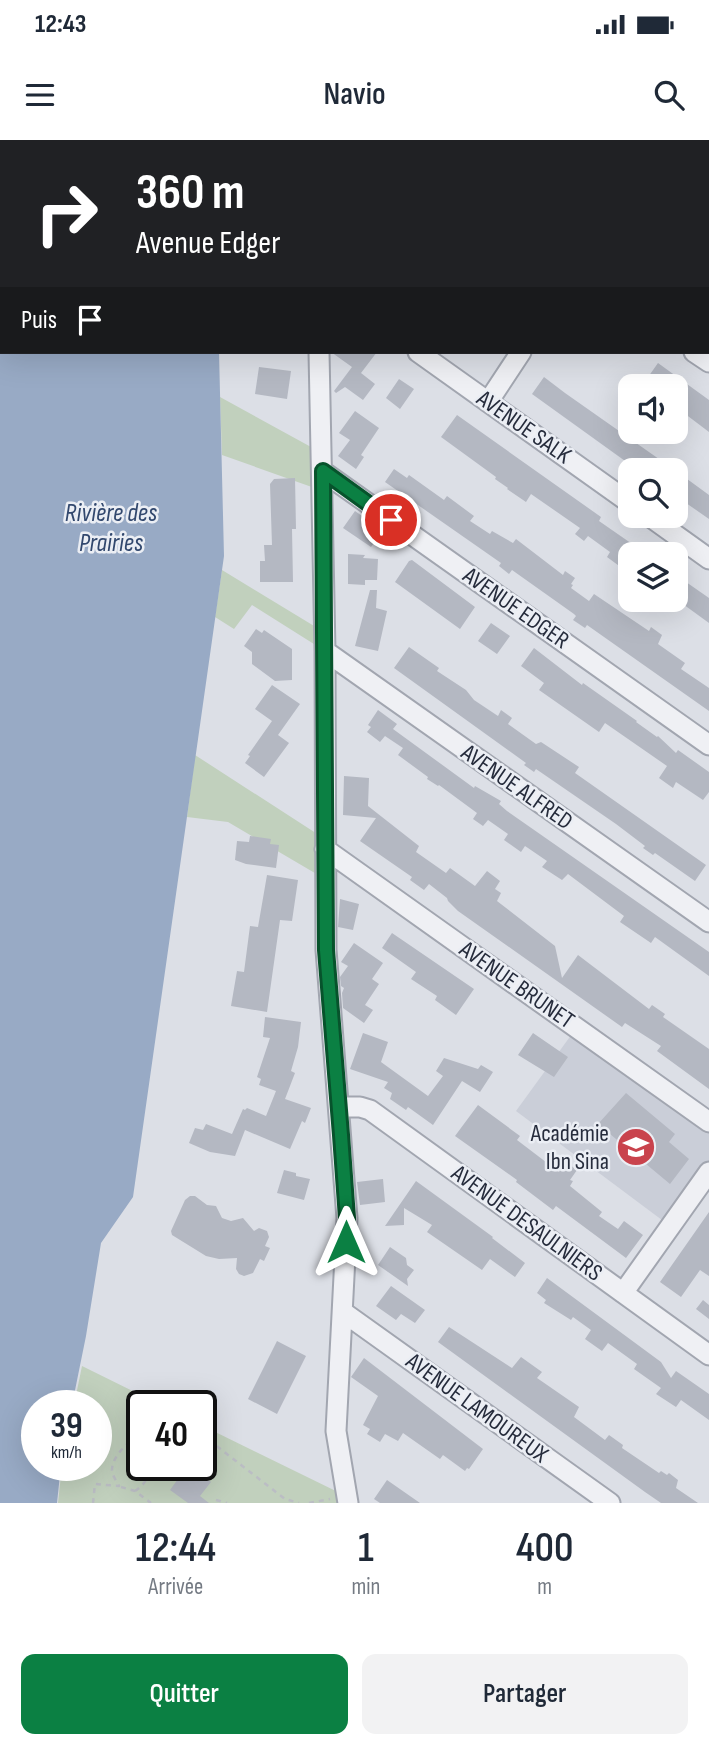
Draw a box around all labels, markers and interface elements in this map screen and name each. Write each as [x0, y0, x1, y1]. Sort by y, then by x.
text: 12:43 [35, 9, 86, 40]
text: Navio [323, 75, 386, 114]
icon: menu [21, 76, 59, 114]
icon: search [650, 76, 688, 114]
text: 360 m [136, 164, 244, 223]
icon: right [21, 168, 112, 259]
text: Avenue Edger [136, 224, 280, 263]
icon: arrive [71, 301, 109, 339]
text: Puis [21, 305, 57, 336]
map controls [618, 374, 688, 612]
button: sound [618, 374, 688, 444]
street label: AVENUE SALK [470, 383, 577, 470]
button: search [618, 458, 688, 528]
pin [361, 490, 421, 550]
water label: Rivière des Prairies [65, 498, 157, 559]
icon: arrive [372, 501, 410, 539]
button: layers [618, 542, 688, 612]
street label: AVENUE EDGER [457, 560, 575, 655]
street label: AVENUE ALFRED [455, 737, 578, 836]
street label: AVENUE BRUNET [453, 934, 580, 1035]
place label: Académie Ibn Sina [530, 1119, 609, 1176]
school or university icon: Académie Ibn Sina [615, 1126, 657, 1168]
street label: AVENUE DESAULNIERS [445, 1158, 608, 1287]
position arrow [309, 1205, 383, 1279]
street label: AVENUE LAMOUREUX [400, 1346, 554, 1470]
speed limit sign: 40 [126, 1390, 217, 1481]
text: 39 [50, 1405, 83, 1448]
text: km/h [51, 1442, 82, 1463]
text: 12:44 [135, 1523, 216, 1574]
text: 1 [358, 1523, 374, 1574]
text: 400 [516, 1523, 574, 1574]
text: Arrivée [148, 1573, 203, 1601]
text: min [352, 1573, 380, 1601]
text: m [537, 1573, 552, 1601]
button: Quitter [21, 1654, 348, 1734]
button: Partager [362, 1654, 688, 1734]

